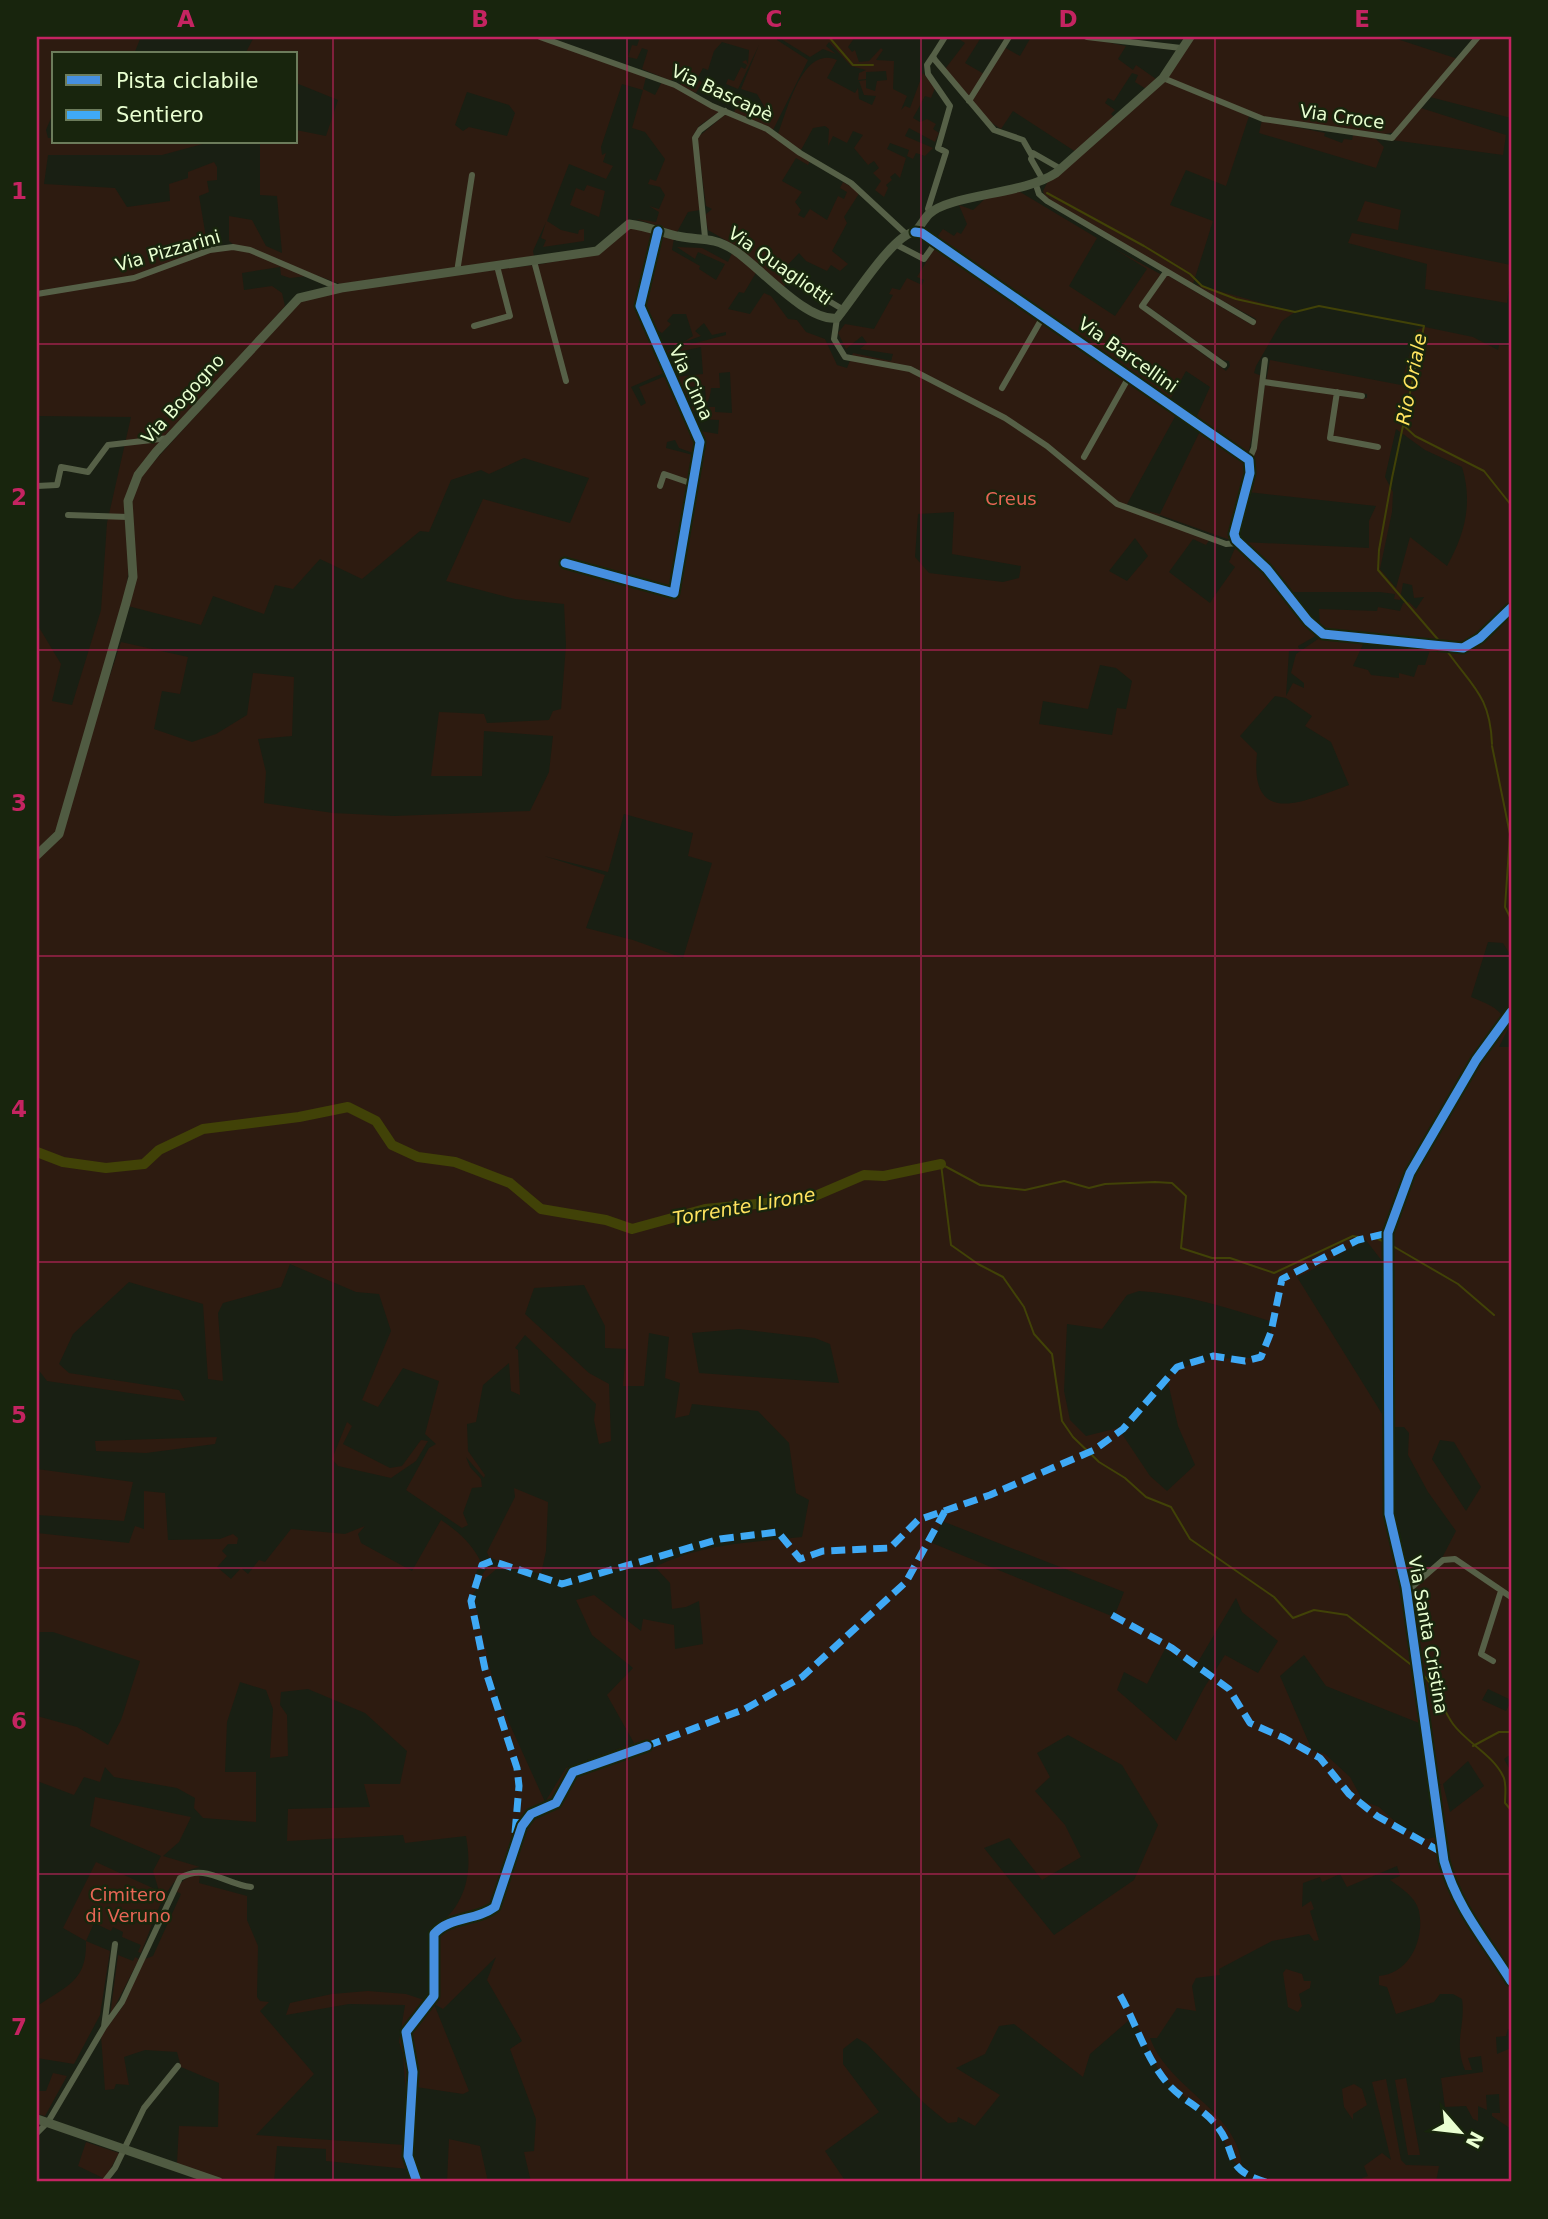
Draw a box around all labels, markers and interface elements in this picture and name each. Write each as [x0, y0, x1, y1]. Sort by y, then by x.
text: A [177, 6, 195, 32]
text: B [471, 6, 489, 32]
text: C [766, 6, 782, 32]
text: D [1058, 6, 1078, 32]
text: E [1354, 6, 1370, 32]
legend [52, 52, 298, 144]
street label: Via Bascapè [668, 60, 776, 125]
text: Pista ciclabile [116, 69, 258, 93]
street label: Via Croce [1298, 100, 1386, 133]
text: Sentiero [116, 103, 204, 127]
text: 1 [11, 178, 27, 204]
street label: Via Quagliotti [724, 222, 836, 309]
street label: Via Pizzarini [113, 226, 223, 275]
street label: Via Barcellini [1075, 313, 1182, 397]
water label: Rio Oriale [1391, 331, 1431, 427]
street label: Via Cima [665, 342, 718, 423]
street label: Via Bogogno [137, 350, 228, 448]
text: 2 [11, 484, 27, 510]
park label: Creus [985, 488, 1037, 509]
text: 3 [11, 790, 27, 816]
text: 4 [11, 1096, 27, 1122]
water label: Torrente Lirone [671, 1183, 817, 1229]
text: 5 [11, 1402, 27, 1428]
street label: Via Santa Cristina [1404, 1554, 1453, 1716]
text: 6 [11, 1708, 27, 1734]
park label: Cimitero di Veruno [85, 1884, 171, 1926]
text: 7 [11, 2014, 27, 2040]
north arrow [1426, 2096, 1496, 2166]
text: N [1462, 2128, 1488, 2152]

